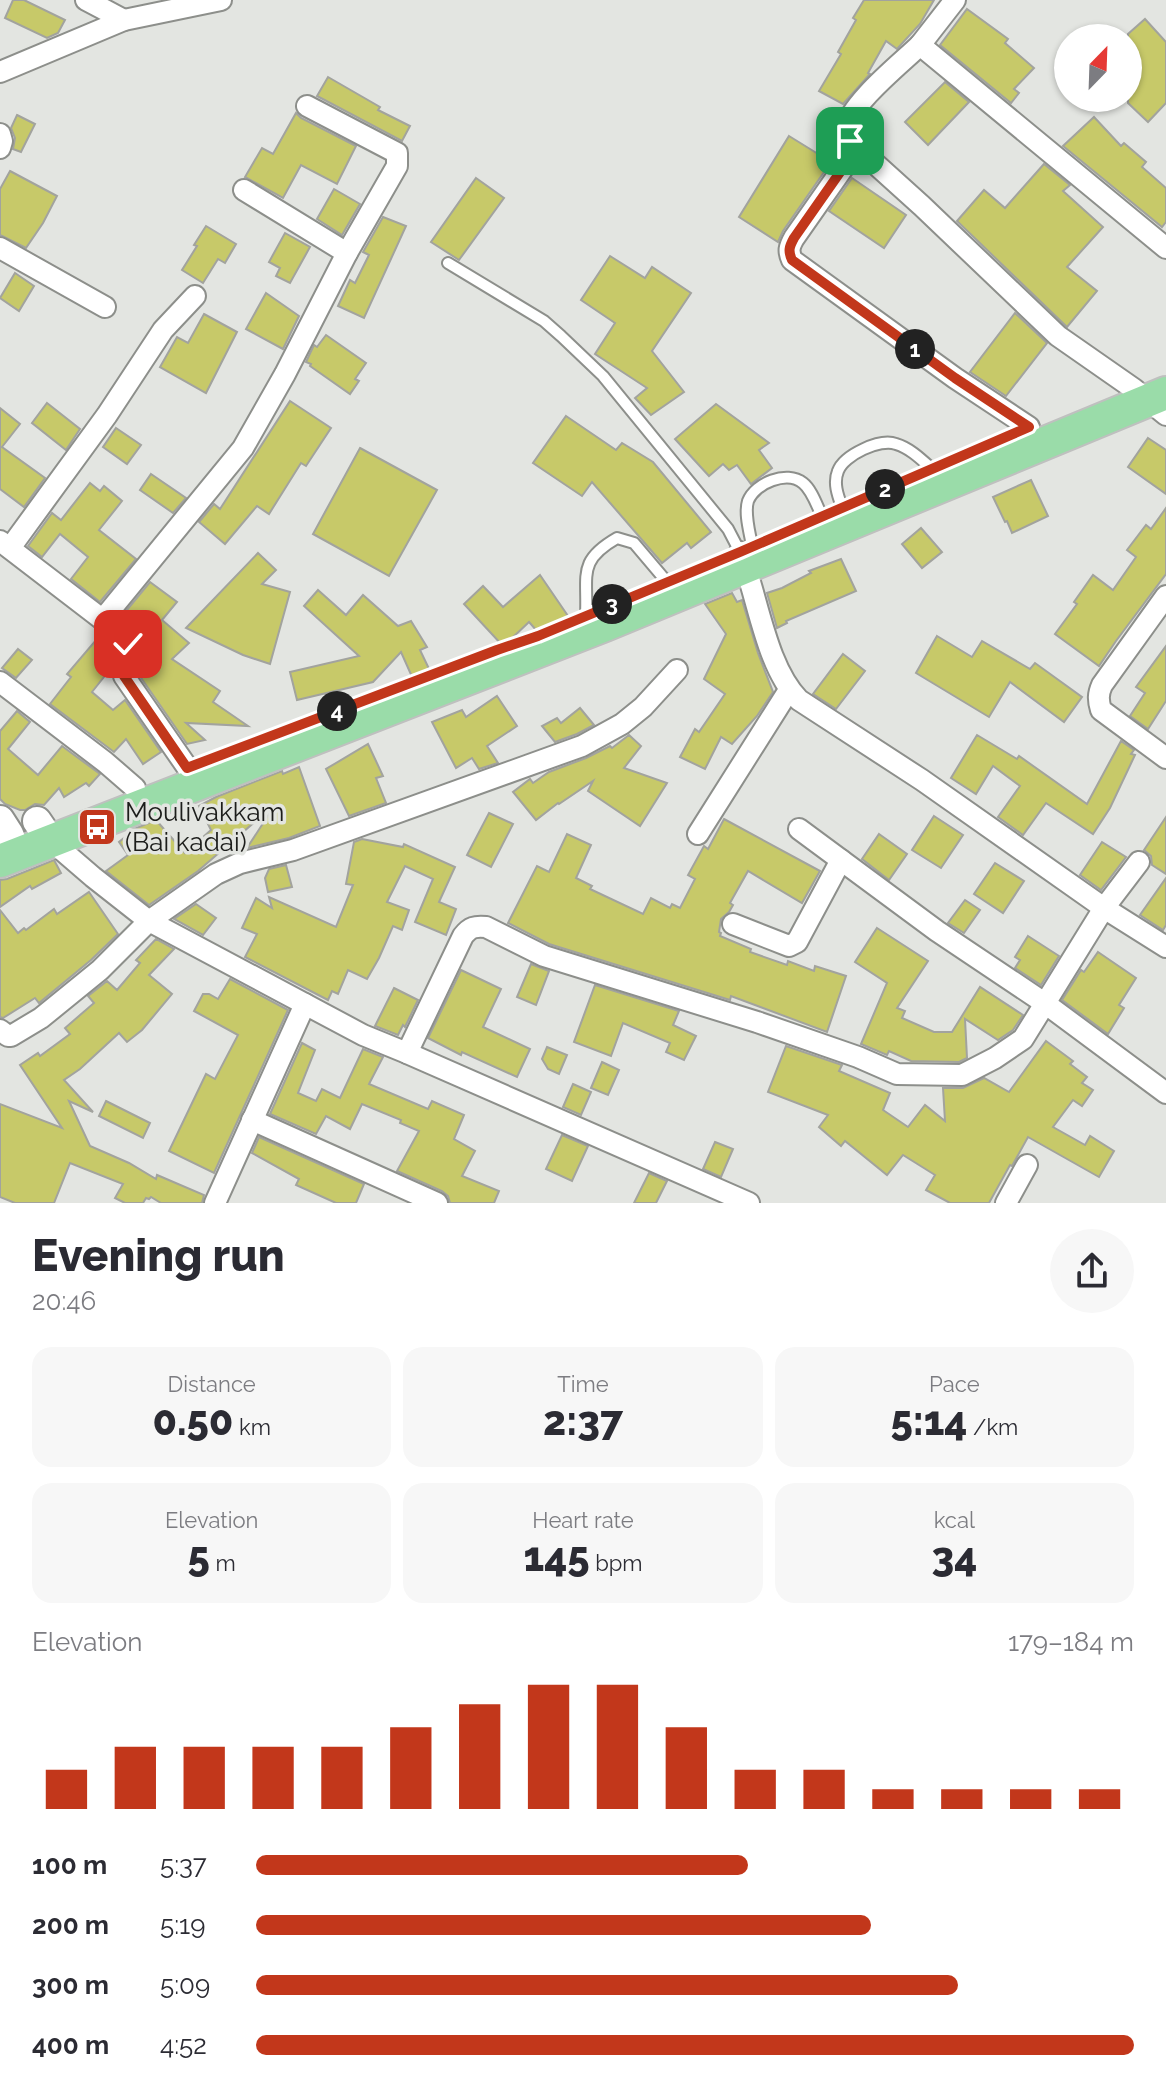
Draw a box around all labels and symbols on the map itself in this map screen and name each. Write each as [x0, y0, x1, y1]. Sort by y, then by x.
north arrow [1054, 24, 1142, 112]
pin [816, 107, 884, 175]
pin: 1 [895, 329, 935, 369]
pin: 2 [865, 469, 905, 509]
pin: 3 [592, 584, 632, 624]
pin [94, 610, 162, 678]
pin: 4 [317, 691, 357, 731]
place label: Moulivakkam (Bai kadai) [125, 797, 285, 857]
bus stop icon: Moulivakkam (Bai kadai) [76, 806, 118, 848]

